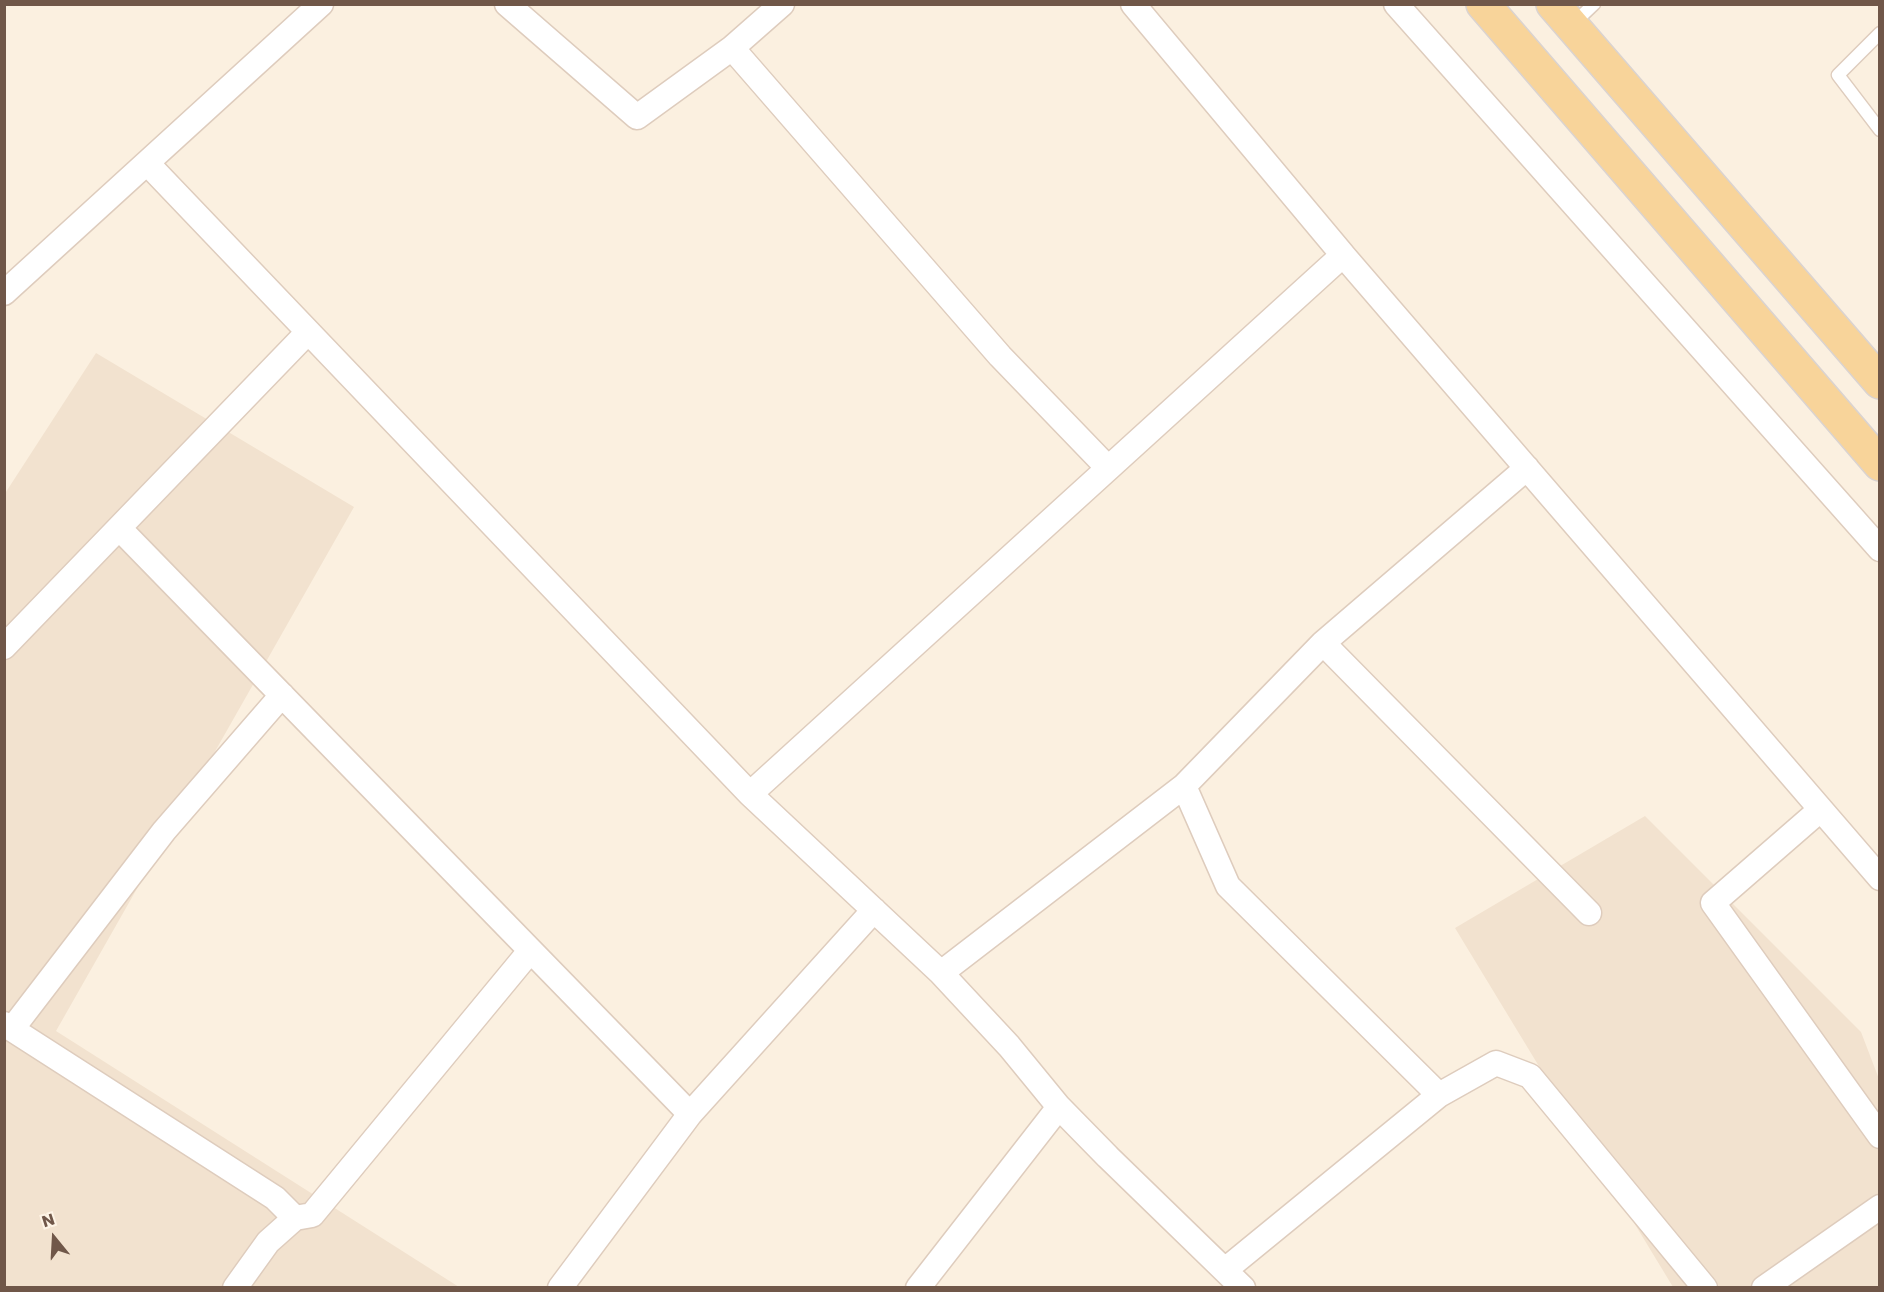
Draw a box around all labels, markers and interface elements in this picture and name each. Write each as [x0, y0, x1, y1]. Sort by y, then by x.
north arrow [24, 1208, 84, 1268]
text: N [39, 1208, 58, 1233]

